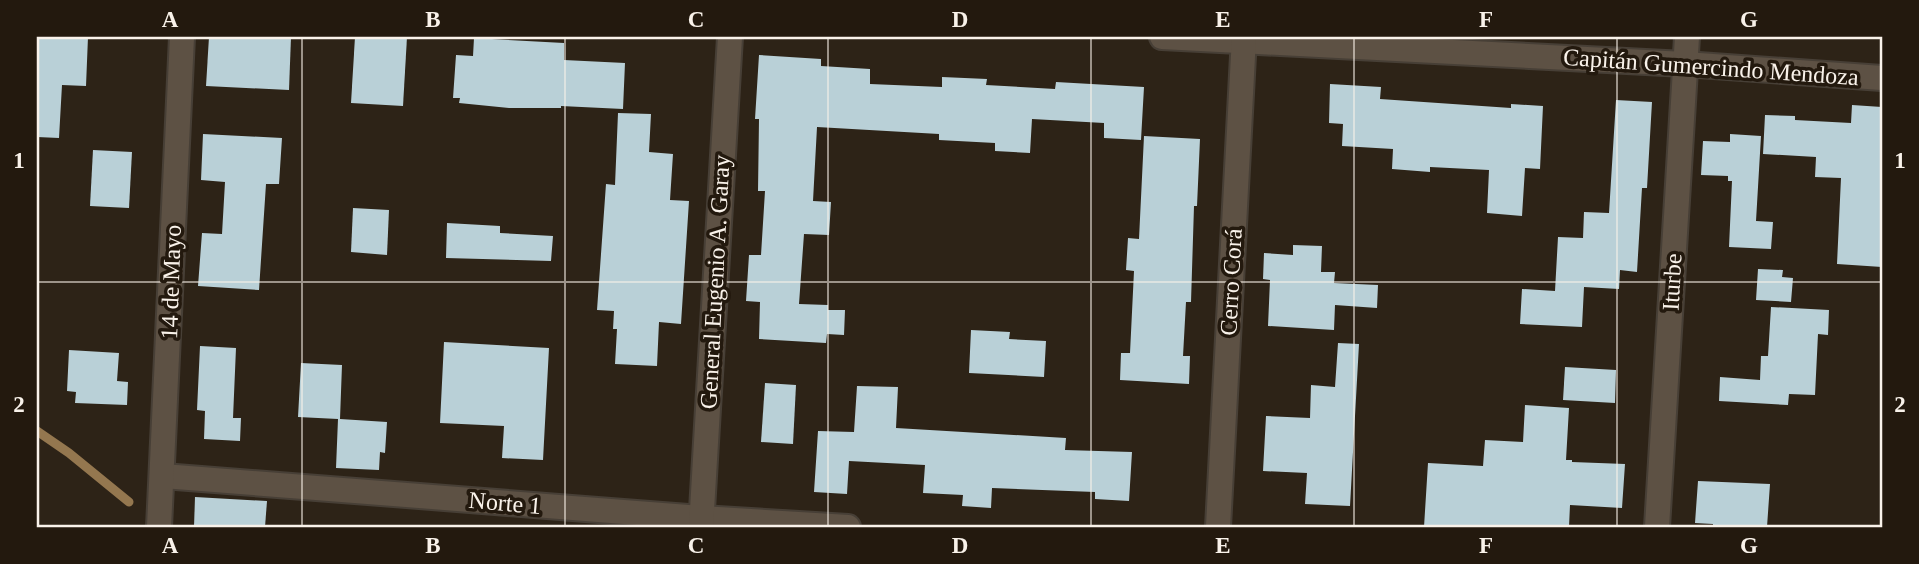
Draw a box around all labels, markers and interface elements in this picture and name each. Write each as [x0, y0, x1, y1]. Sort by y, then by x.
text: A [162, 7, 179, 32]
text: B [425, 7, 441, 32]
text: C [688, 7, 704, 32]
text: D [952, 7, 968, 32]
text: E [1215, 7, 1231, 32]
text: F [1479, 7, 1493, 32]
text: G [1740, 7, 1758, 32]
street label: Capitán Gumercindo Mendoza [1562, 44, 1860, 90]
text: 1 [13, 148, 25, 173]
text: 1 [1894, 148, 1906, 173]
street label: General Eugenio A. Garay [695, 154, 735, 410]
street label: 14 de Mayo [156, 224, 186, 340]
street label: Cerro Corá [1215, 227, 1247, 336]
street label: Iturbe [1658, 253, 1686, 311]
text: 2 [13, 392, 25, 417]
text: 2 [1894, 392, 1906, 417]
street label: Norte 1 [468, 487, 542, 519]
text: A [162, 533, 179, 558]
text: B [425, 533, 441, 558]
text: C [688, 533, 704, 558]
text: D [952, 533, 968, 558]
text: E [1215, 533, 1231, 558]
text: F [1479, 533, 1493, 558]
text: G [1740, 533, 1758, 558]

